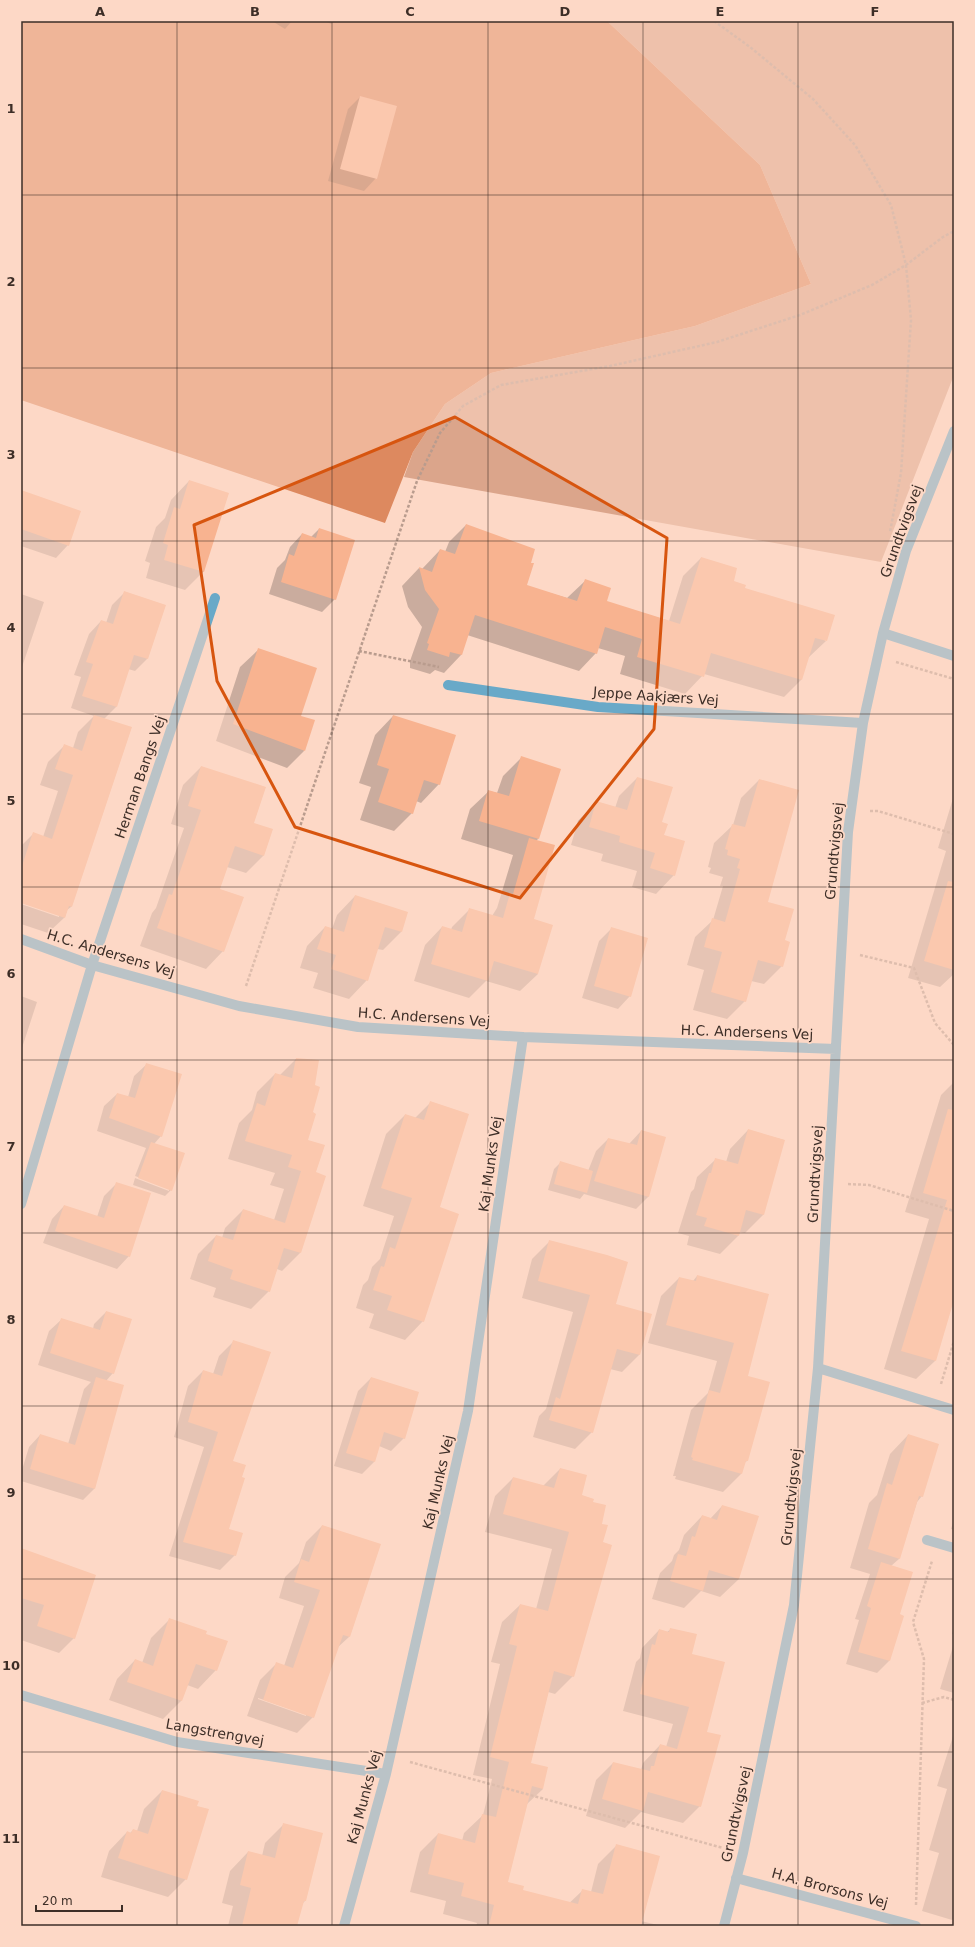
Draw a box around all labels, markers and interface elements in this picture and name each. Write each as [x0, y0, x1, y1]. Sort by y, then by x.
text: A [95, 4, 105, 19]
text: B [250, 4, 260, 19]
text: C [405, 4, 415, 19]
text: D [560, 4, 571, 19]
text: E [716, 4, 724, 19]
text: F [871, 4, 879, 19]
text: 1 [6, 101, 16, 116]
text: 2 [6, 274, 16, 289]
text: 3 [6, 447, 16, 462]
street label: Grundtvigsvej [877, 482, 925, 580]
text: 4 [6, 620, 16, 635]
street label: Jeppe Aakjærs Vej [592, 684, 719, 708]
street label: Herman Bangs Vej [111, 713, 169, 841]
text: 5 [6, 793, 16, 808]
street label: Grundtvigsvej [822, 802, 846, 900]
street label: H.C. Andersens Vej [45, 926, 177, 980]
text: 6 [6, 966, 16, 981]
street label: H.C. Andersens Vej [357, 1004, 491, 1030]
street label: H.C. Andersens Vej [680, 1022, 814, 1042]
street label: Kaj Munks Vej [475, 1115, 505, 1213]
street label: Grundtvigsvej [804, 1125, 826, 1223]
text: 7 [6, 1139, 16, 1154]
text: 8 [6, 1312, 16, 1327]
street label: Kaj Munks Vej [419, 1433, 457, 1531]
street label: Grundtvigsvej [778, 1447, 804, 1547]
text: 9 [6, 1485, 16, 1500]
text: 10 [2, 1658, 20, 1673]
street label: Langstrengvej [165, 1715, 265, 1749]
street label: Kaj Munks Vej [344, 1748, 384, 1846]
street label: Grundtvigsvej [718, 1764, 754, 1864]
text: 11 [2, 1831, 20, 1846]
street label: H.A. Brorsons Vej [770, 1865, 890, 1911]
scale bar [36, 1887, 122, 1913]
text: 20 m [42, 1894, 73, 1908]

